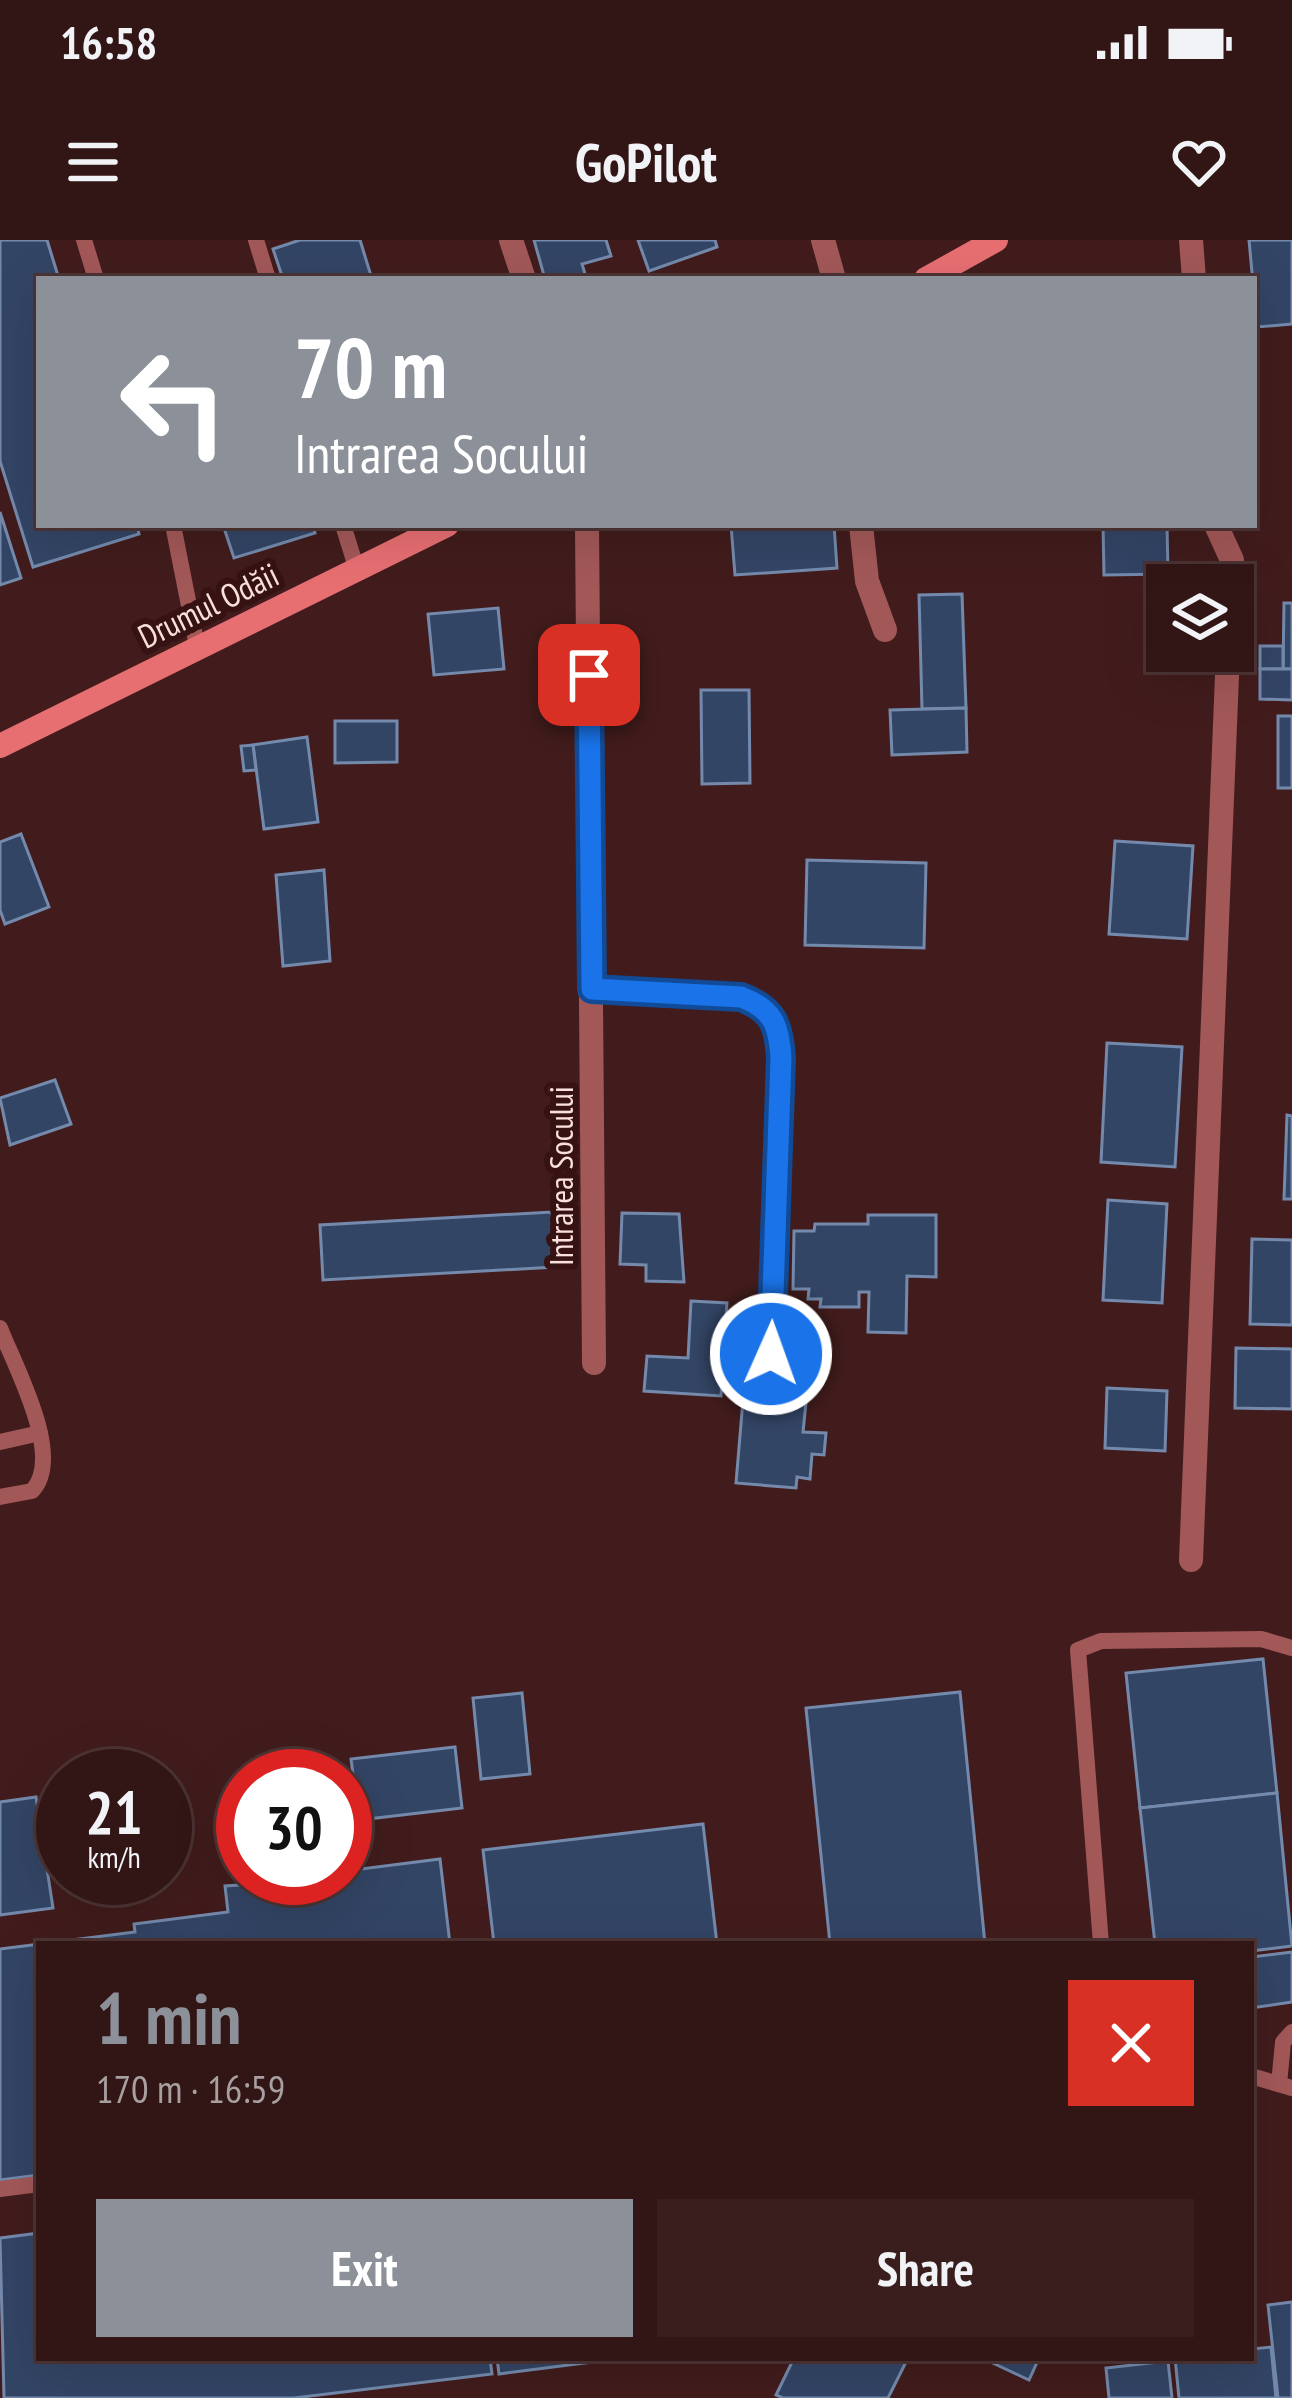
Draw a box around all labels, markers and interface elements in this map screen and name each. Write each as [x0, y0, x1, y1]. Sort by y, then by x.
text: 16:58 [60, 13, 157, 71]
text: GoPilot [575, 127, 717, 197]
icon: menu [60, 129, 126, 195]
icon: heart [1166, 129, 1232, 195]
text: 70 m [294, 312, 447, 421]
icon: left [96, 324, 252, 480]
text: Intrarea Socului [294, 418, 589, 488]
street label: Drumul Odăii [131, 553, 285, 657]
map controls [1146, 564, 1254, 672]
button: layers [1146, 564, 1254, 672]
pin [538, 624, 640, 726]
icon: arrive [556, 642, 622, 708]
street label: Intrarea Socului [539, 1086, 582, 1266]
position arrow [708, 1291, 834, 1417]
speed limit sign: 30 [216, 1749, 372, 1905]
text: 21 [85, 1773, 143, 1851]
text: km/h [87, 1837, 141, 1876]
text: 1 min [96, 1971, 241, 2064]
button: close [1068, 1980, 1194, 2106]
text: 170 m · 16:59 [96, 2063, 285, 2114]
button: Exit [96, 2199, 633, 2337]
button: Share [657, 2199, 1194, 2337]

